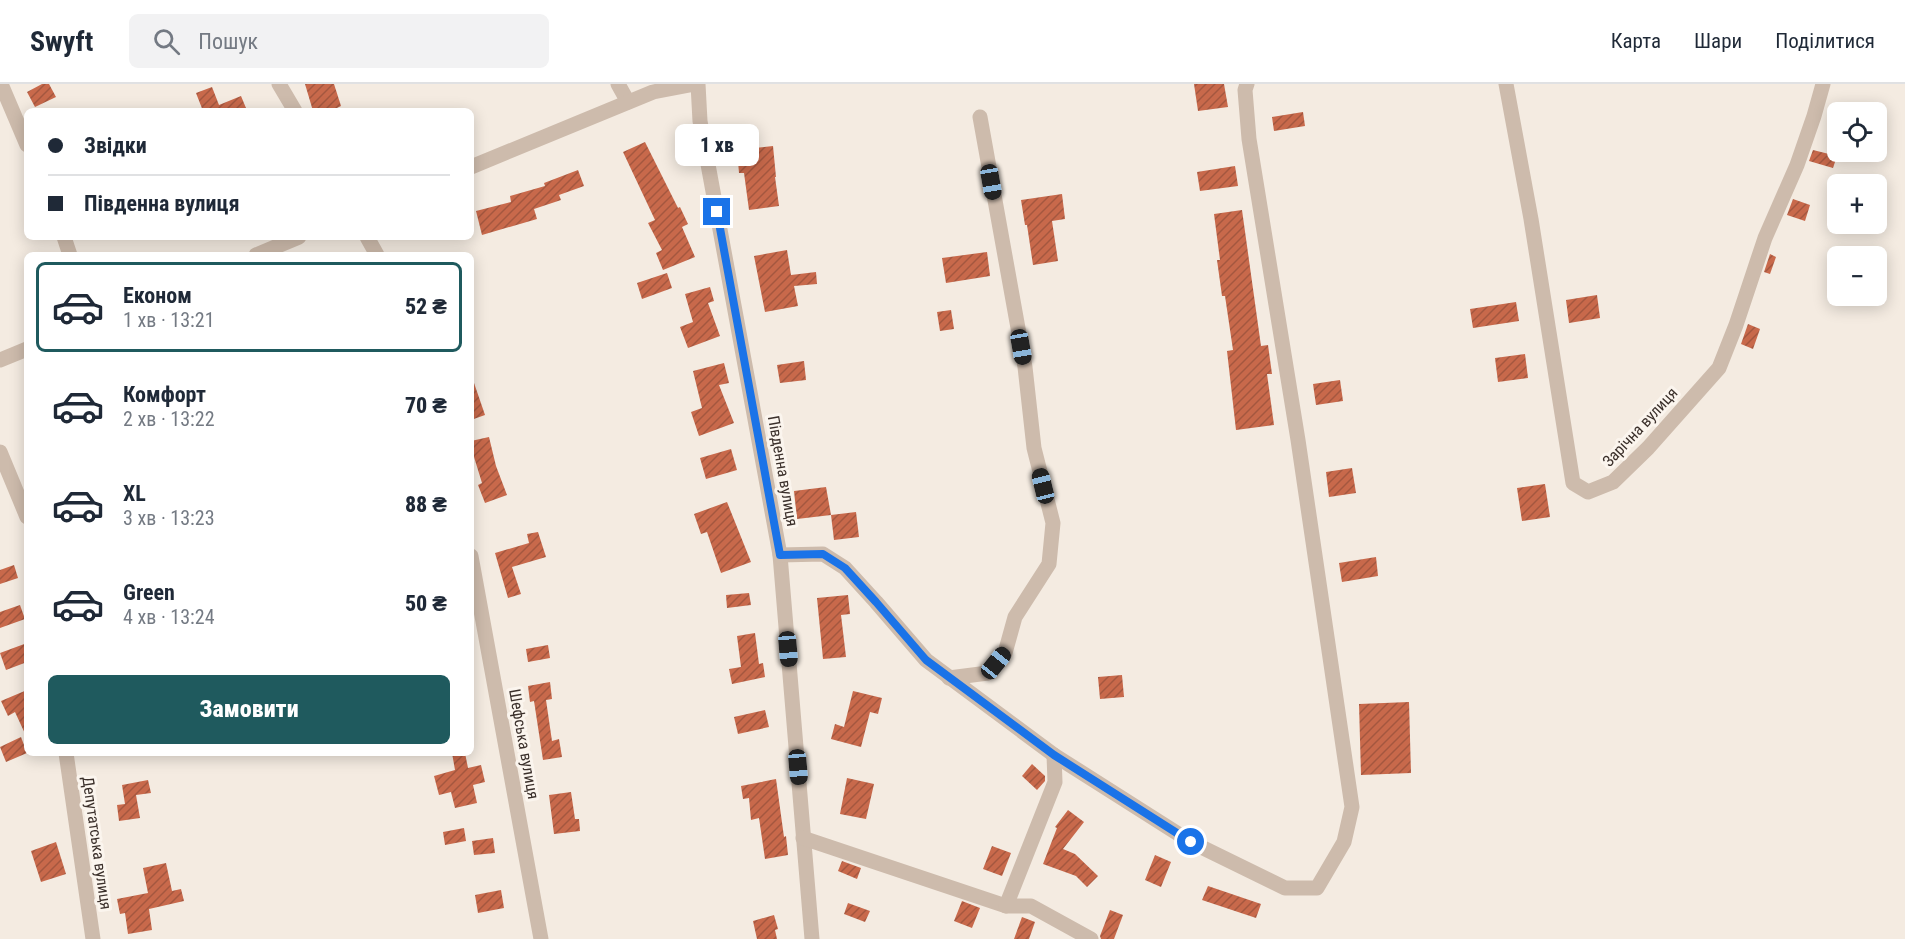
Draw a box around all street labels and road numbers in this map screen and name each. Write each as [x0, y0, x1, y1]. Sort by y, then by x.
street label: Зарічна вулиця [1598, 383, 1682, 471]
street label: Південна вулиця [764, 414, 802, 528]
street label: Шефська вулиця [505, 687, 543, 801]
street label: Депутатська вулиця [78, 775, 116, 911]

